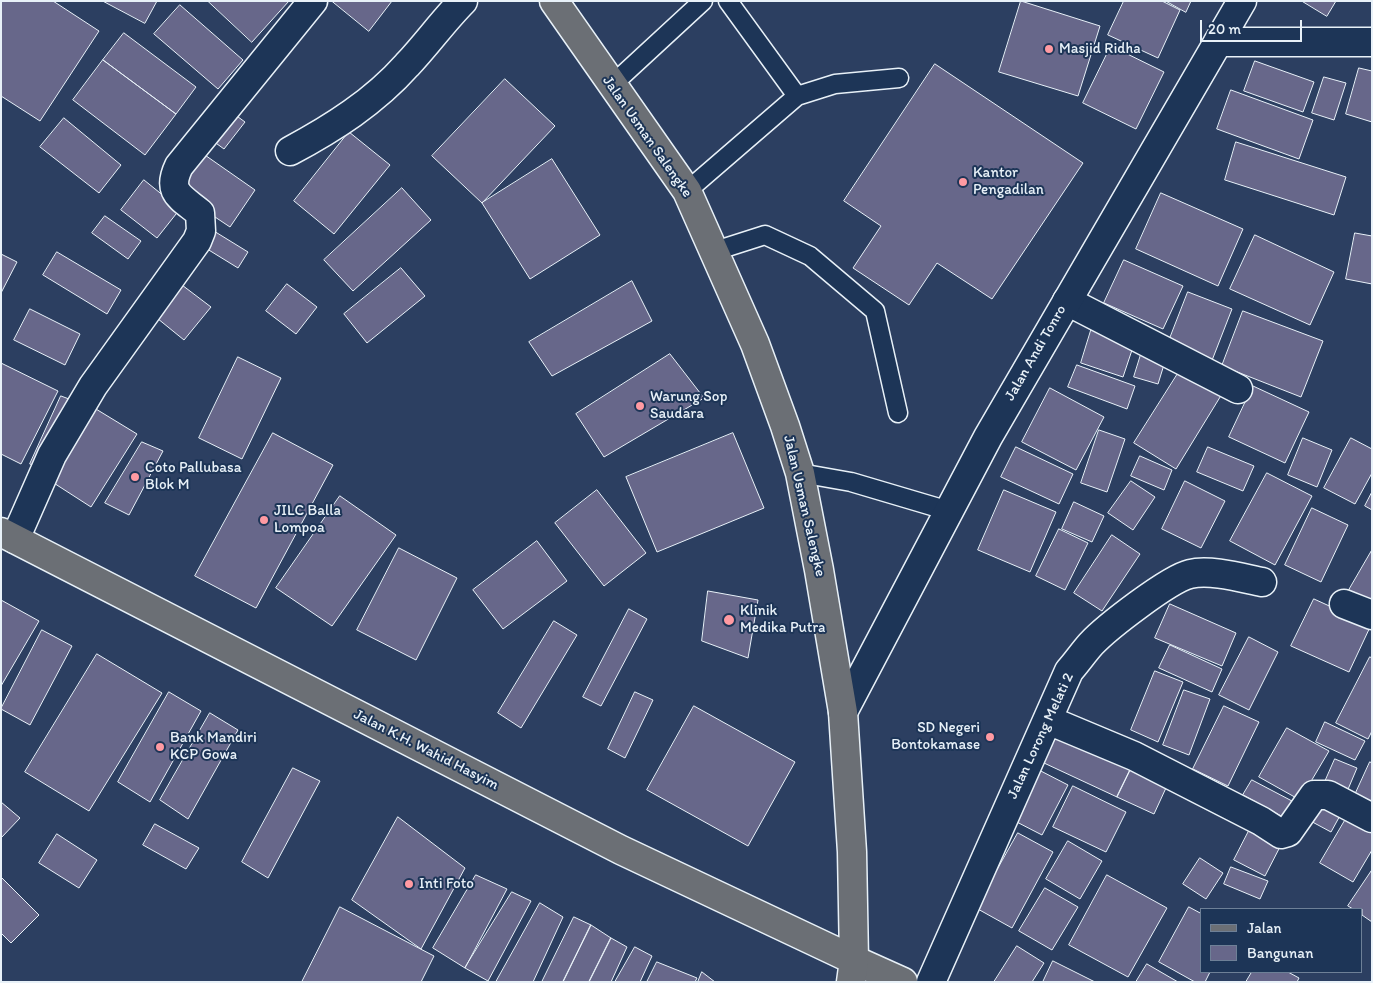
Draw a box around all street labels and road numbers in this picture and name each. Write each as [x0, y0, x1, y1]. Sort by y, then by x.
street label: Jalan Usman Salengke [598, 73, 696, 201]
street label: Jalan Andi Tonro [1001, 302, 1071, 404]
street label: Jalan Usman Salengke [779, 434, 829, 578]
street label: Jalan Lorong Melati 2 [1004, 670, 1078, 802]
street label: Jalan K.H. Wahid Hasyim [350, 706, 502, 794]

